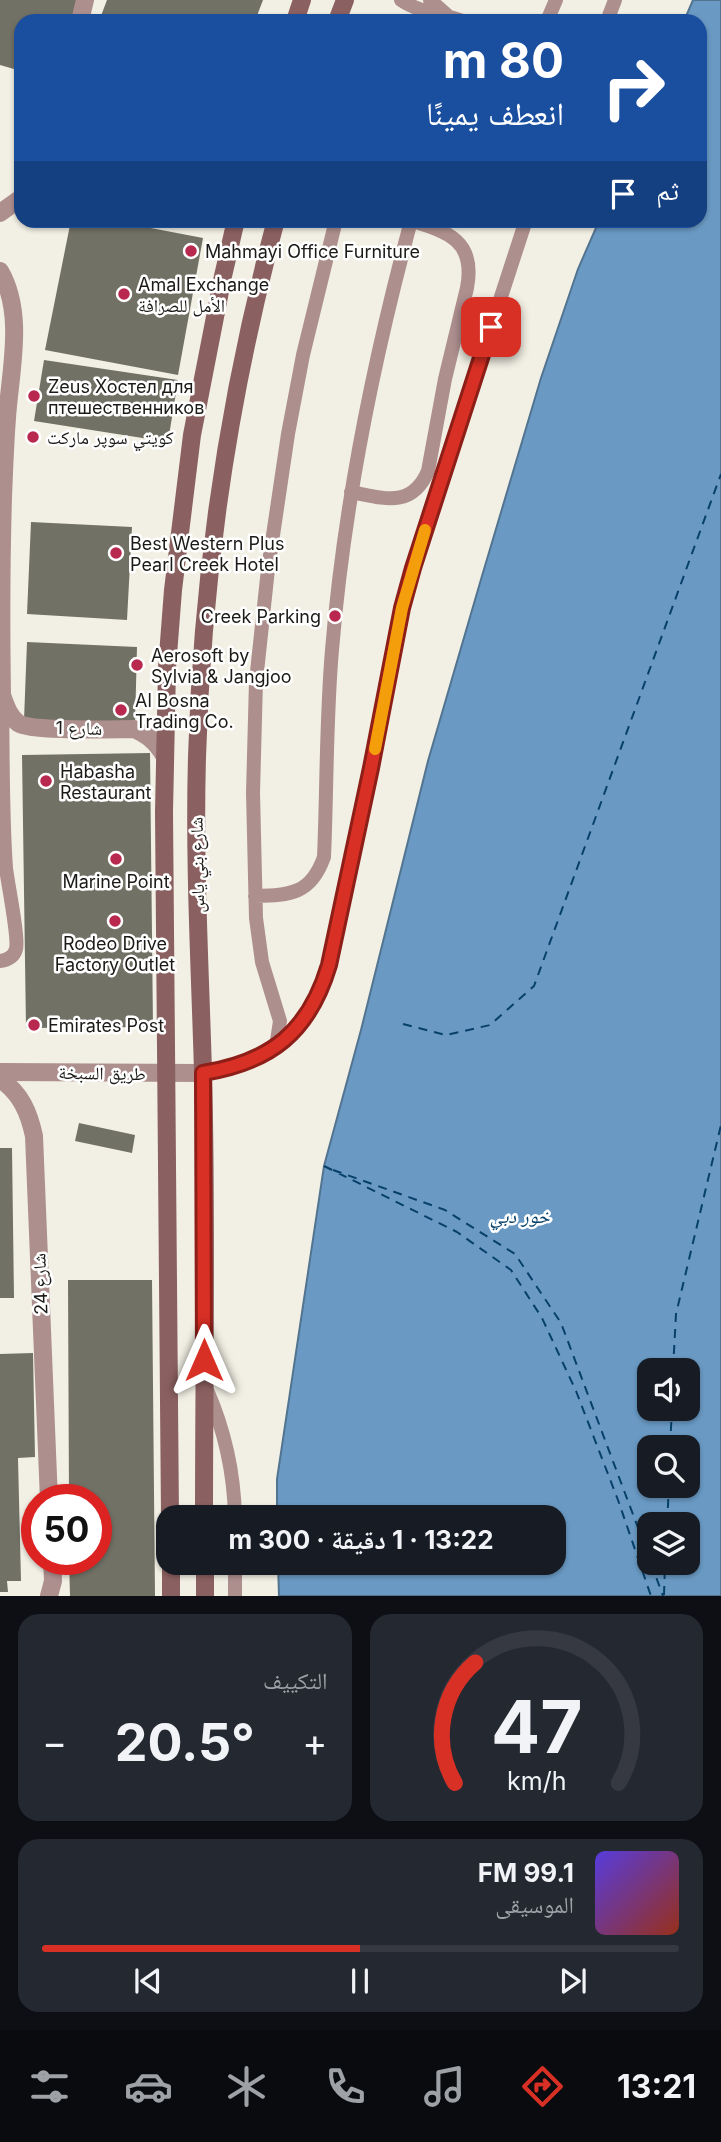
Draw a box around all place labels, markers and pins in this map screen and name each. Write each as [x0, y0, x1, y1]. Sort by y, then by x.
place label: Mahmayi Office Furniture [205, 241, 420, 262]
marker: Mahmayi Office Furniture [183, 243, 199, 259]
place label: Amal Exchange الأمل للصرافة [138, 274, 269, 317]
marker: Amal Exchange الأمل للصرافة [116, 286, 132, 302]
pin [461, 297, 521, 357]
place label: Zeus Хостел для птешественников [48, 376, 204, 418]
marker: Zeus Хостел для птешественников [26, 388, 42, 404]
place label: كويتي سوپر ماركت [47, 427, 174, 452]
marker: كويتي سوپر ماركت [25, 429, 41, 445]
place label: Best Western Plus Pearl Creek Hotel [130, 533, 285, 575]
marker: Best Western Plus Pearl Creek Hotel [108, 545, 124, 561]
place label: Creek Parking [201, 606, 321, 627]
marker: Creek Parking [327, 608, 343, 624]
place label: Aerosoft by Sylvia & Jangjoo [151, 645, 292, 687]
marker: Aerosoft by Sylvia & Jangjoo [129, 657, 145, 673]
place label: Al Bosna Trading Co. [135, 690, 234, 732]
marker: Al Bosna Trading Co. [113, 702, 129, 718]
place label: Habasha Restaurant [60, 761, 152, 803]
marker: Habasha Restaurant [38, 773, 54, 789]
marker: Marine Point [108, 851, 124, 867]
place label: Marine Point [62, 871, 170, 892]
marker: Rodeo Drive Factory Outlet [107, 913, 123, 929]
place label: Rodeo Drive Factory Outlet [55, 933, 175, 975]
place label: Emirates Post [48, 1015, 164, 1036]
marker: Emirates Post [26, 1017, 42, 1033]

